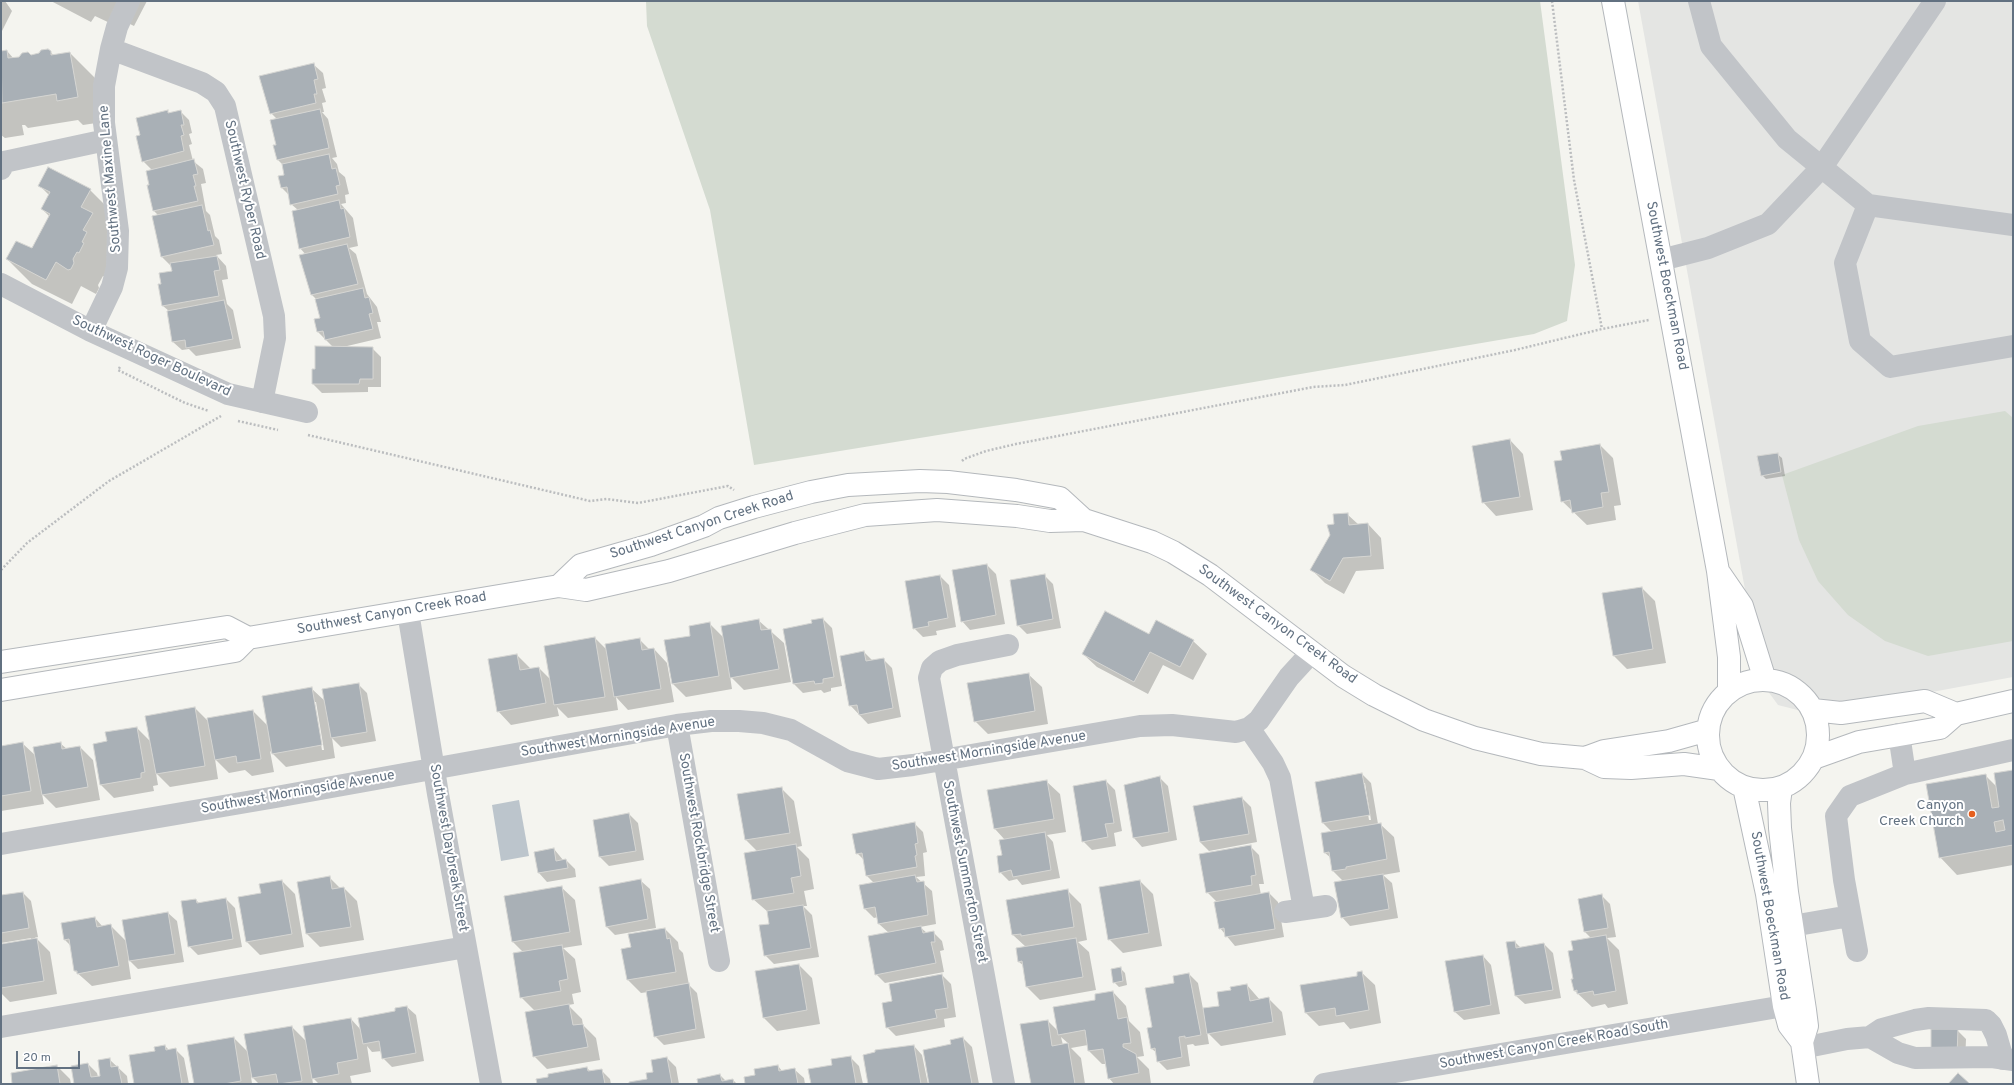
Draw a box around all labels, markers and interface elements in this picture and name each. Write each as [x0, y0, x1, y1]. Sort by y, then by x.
street label: Southwest Maxine Lane [96, 105, 126, 253]
street label: Southwest Ryber Road [220, 119, 268, 261]
street label: Southwest Boeckman Road [1641, 200, 1691, 372]
street label: Southwest Roger Boulevard [69, 313, 233, 401]
street label: Southwest Canyon Creek Road [608, 488, 796, 564]
street label: Southwest Canyon Creek Road [1194, 562, 1360, 688]
street label: Southwest Canyon Creek Road [296, 589, 488, 639]
street label: Southwest Morningside Avenue [520, 714, 716, 762]
street label: Southwest Morningside Avenue [891, 728, 1087, 776]
street label: Southwest Rockbridge Street [674, 752, 722, 934]
street label: Southwest Daybreak Street [425, 763, 471, 933]
street label: Southwest Morningside Avenue [200, 768, 396, 818]
street label: Southwest Summerton Street [938, 779, 990, 965]
place label: Canyon Creek Church [1879, 798, 1964, 830]
marker: Canyon Creek Church [1967, 809, 1977, 819]
street label: Southwest Boeckman Road [1746, 830, 1792, 1002]
street label: Southwest Canyon Creek Road South [1438, 1017, 1670, 1073]
scale bar [18, 1043, 82, 1069]
text: 20 m [23, 1050, 51, 1066]

